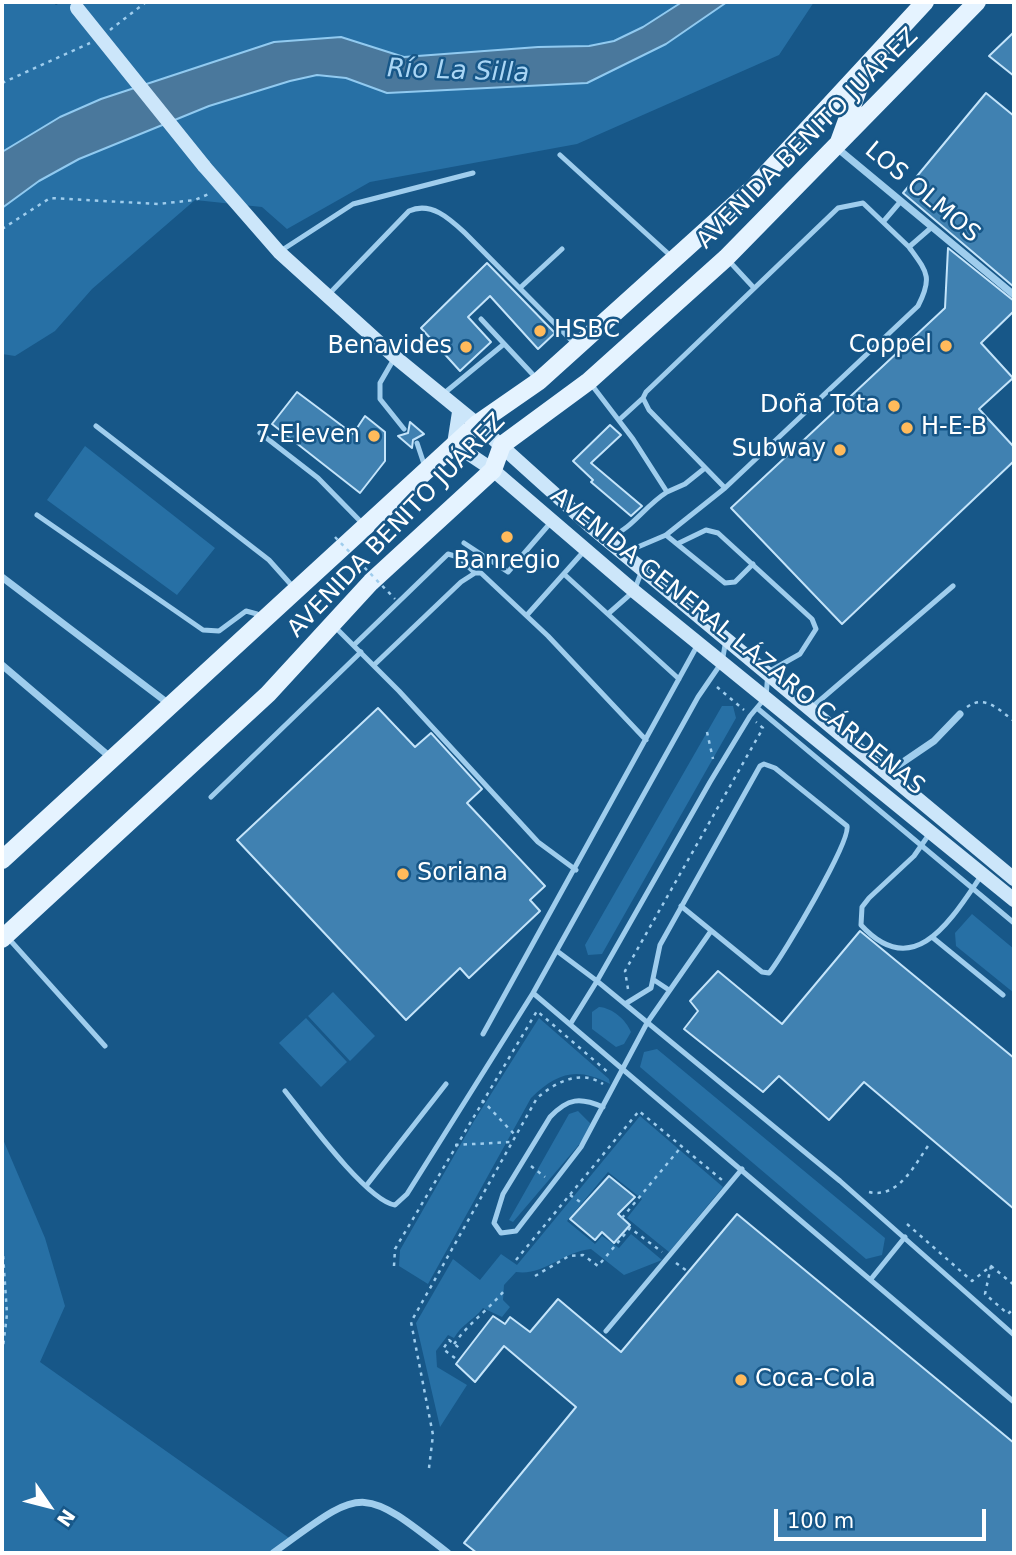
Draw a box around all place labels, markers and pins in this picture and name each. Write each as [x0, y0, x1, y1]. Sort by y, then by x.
place label: HSBC [554, 317, 620, 345]
marker: HSBC [532, 323, 548, 339]
place label: Coppel [849, 332, 932, 360]
place label: Benavides [327, 333, 452, 361]
marker: Coppel [938, 338, 954, 354]
marker: Benavides [458, 339, 474, 355]
place label: Doña Tota [760, 392, 880, 420]
marker: Doña Tota [886, 398, 902, 414]
place label: H-E-B [921, 414, 987, 442]
marker: H-E-B [899, 420, 915, 436]
place label: 7-Eleven [255, 422, 360, 450]
marker: 7-Eleven [366, 428, 382, 444]
place label: Subway [732, 436, 826, 464]
marker: Subway [832, 442, 848, 458]
marker: Banregio [499, 529, 515, 545]
place label: Banregio [453, 548, 561, 576]
place label: Soriana [417, 860, 508, 888]
marker: Soriana [395, 866, 411, 882]
place label: Coca-Cola [755, 1366, 876, 1394]
marker: Coca-Cola [733, 1372, 749, 1388]

